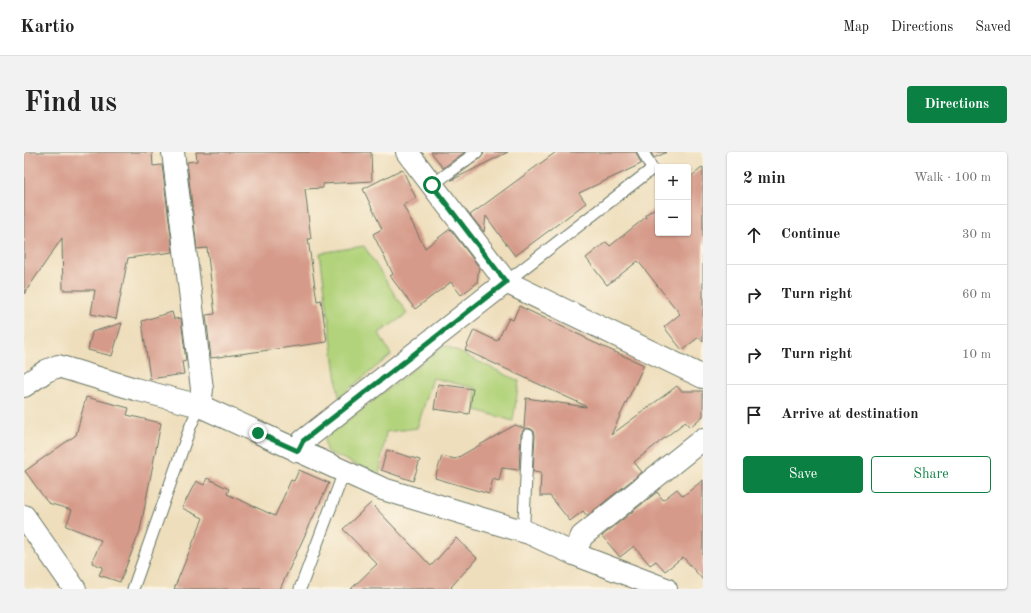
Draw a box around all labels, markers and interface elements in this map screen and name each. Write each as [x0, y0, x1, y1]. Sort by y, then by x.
text: Kartio [20, 18, 75, 37]
text: Map [843, 20, 869, 34]
text: Directions [891, 20, 953, 34]
text: Saved [975, 20, 1011, 34]
button: Directions [907, 86, 1007, 123]
text: Find us [24, 90, 117, 118]
map controls [655, 164, 691, 236]
button: + [655, 164, 691, 200]
text: 2 min [743, 170, 786, 187]
text: Walk · 100 m [914, 171, 991, 184]
route start [423, 176, 441, 194]
button: − [655, 200, 691, 236]
icon: ahead [743, 224, 765, 246]
text: Continue [781, 227, 840, 242]
text: 30 m [962, 228, 991, 241]
icon: right [743, 284, 765, 306]
text: Turn right [781, 287, 852, 302]
text: 60 m [962, 288, 991, 301]
icon: right [743, 344, 765, 366]
text: Turn right [781, 347, 852, 362]
text: 10 m [962, 348, 991, 361]
icon: arrive [743, 404, 765, 426]
text: Arrive at destination [781, 407, 919, 422]
route end [249, 424, 267, 442]
button: Save [743, 456, 863, 493]
button: Share [871, 456, 991, 493]

